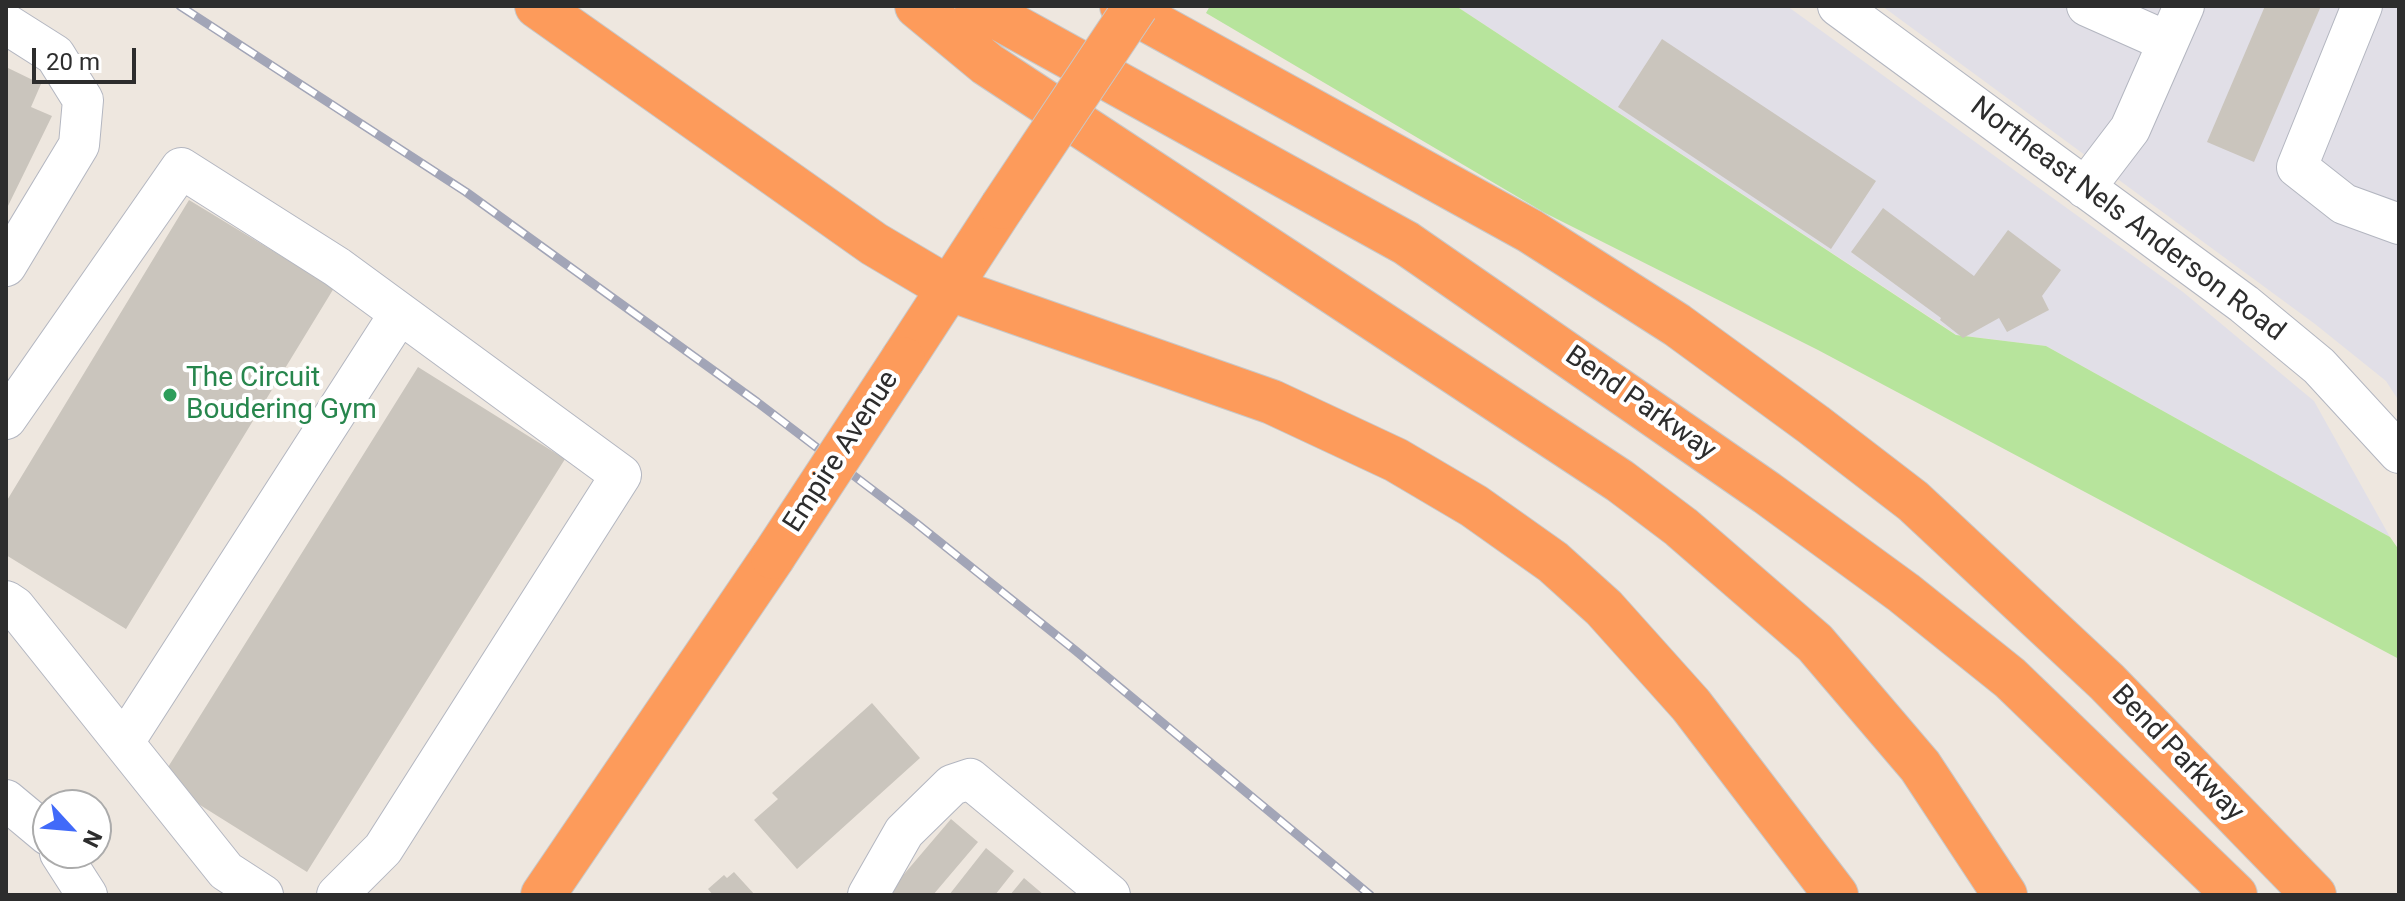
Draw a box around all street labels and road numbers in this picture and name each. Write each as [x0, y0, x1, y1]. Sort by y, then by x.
street label: Northeast Nels Anderson Road [1963, 91, 2291, 349]
street label: Bend Parkway [1558, 340, 1722, 468]
street label: Empire Avenue [777, 365, 907, 539]
street label: Bend Parkway [2104, 679, 2250, 829]

